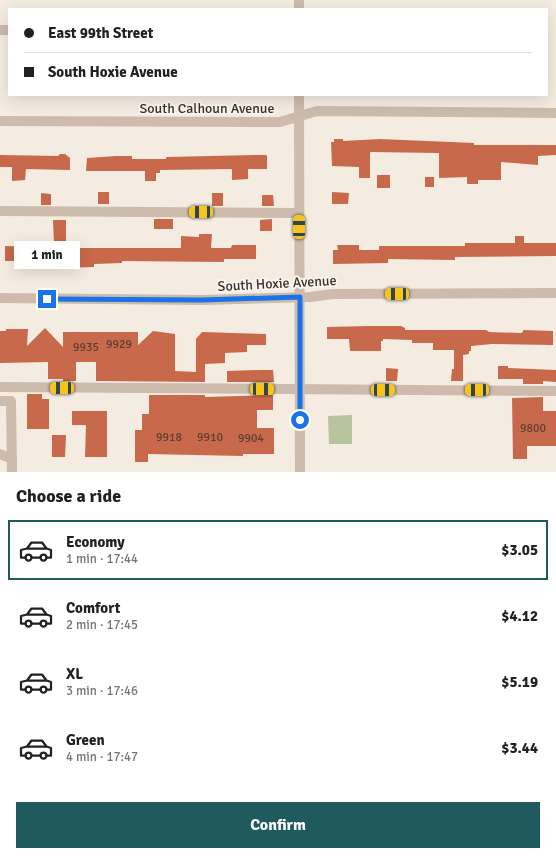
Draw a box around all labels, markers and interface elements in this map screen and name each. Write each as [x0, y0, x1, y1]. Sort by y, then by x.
text: East 99th Street [48, 24, 153, 42]
text: South Hoxie Avenue [48, 63, 178, 81]
street label: South Calhoun Avenue [140, 100, 274, 117]
car [189, 206, 213, 218]
car [293, 215, 305, 239]
callout: 1 min [14, 241, 80, 269]
text: 1 min [31, 247, 63, 263]
street label: South Hoxie Avenue [217, 272, 337, 295]
car [385, 288, 409, 300]
route end [38, 290, 56, 308]
house number: 9929 [106, 337, 132, 352]
house number: 9935 [73, 340, 99, 355]
car [50, 382, 74, 394]
car [250, 383, 274, 395]
car [371, 384, 395, 396]
car [465, 384, 489, 396]
route start [291, 411, 309, 429]
house number: 9800 [520, 421, 546, 436]
house number: 9918 [156, 430, 182, 445]
house number: 9910 [197, 430, 223, 445]
house number: 9904 [238, 431, 264, 446]
text: Choose a ride [16, 485, 121, 507]
icon: car [18, 532, 54, 568]
text: Economy [66, 533, 125, 551]
text: $3.05 [501, 541, 538, 559]
text: 1 min · 17:44 [66, 551, 138, 567]
icon: car [18, 598, 54, 634]
text: Comfort [66, 599, 120, 617]
text: $4.12 [501, 607, 538, 625]
text: 2 min · 17:45 [66, 617, 138, 633]
icon: car [18, 664, 54, 700]
text: XL [66, 665, 83, 683]
text: $5.19 [501, 673, 538, 691]
text: 3 min · 17:46 [66, 683, 138, 699]
icon: car [18, 730, 54, 766]
text: Green [66, 731, 105, 749]
text: $3.44 [501, 739, 538, 757]
text: 4 min · 17:47 [66, 749, 138, 765]
button: Confirm [16, 802, 540, 848]

